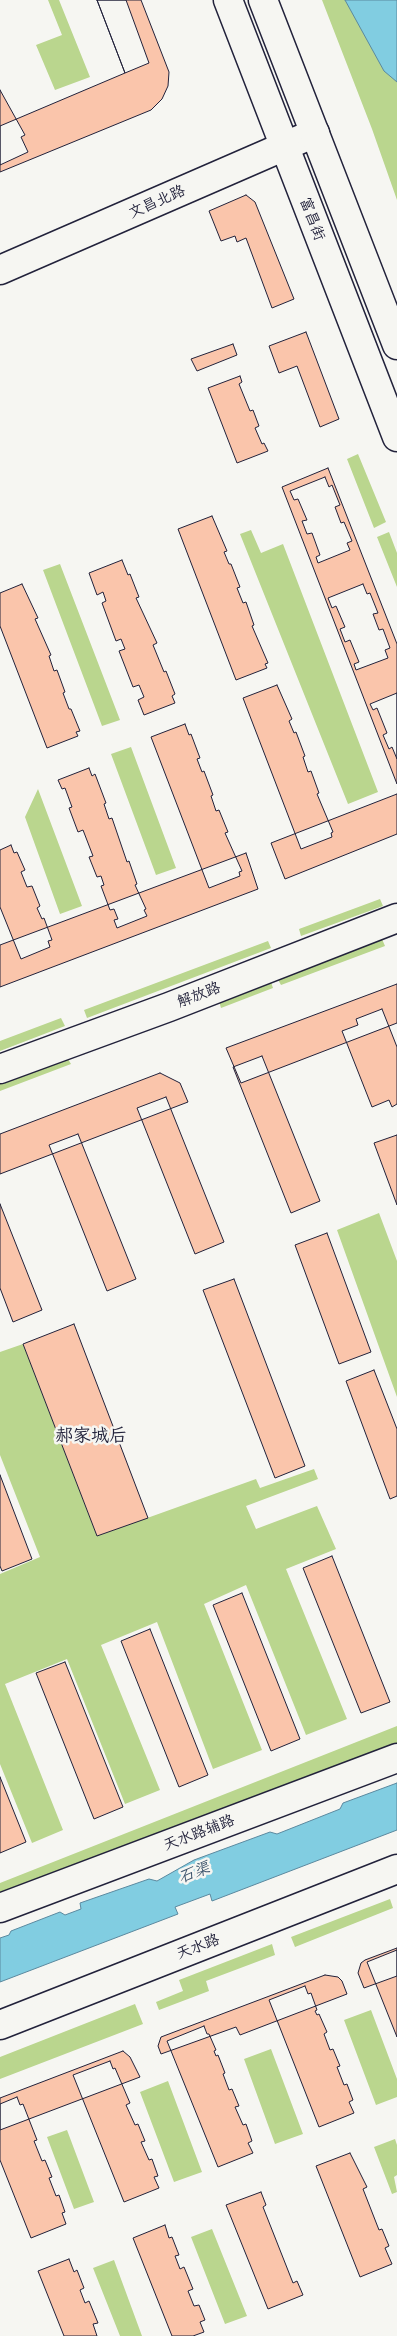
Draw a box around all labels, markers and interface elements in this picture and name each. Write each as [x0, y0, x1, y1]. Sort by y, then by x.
street label: 文昌北路 [126, 182, 188, 222]
street label: 富昌街 [296, 195, 328, 243]
street label: 解放路 [175, 979, 223, 1011]
district label: 郝家城后 [55, 1425, 127, 1447]
street label: 天水路辅路 [161, 1811, 237, 1855]
water label: 石渠 [176, 1858, 212, 1888]
street label: 天水路 [174, 1931, 222, 1963]

